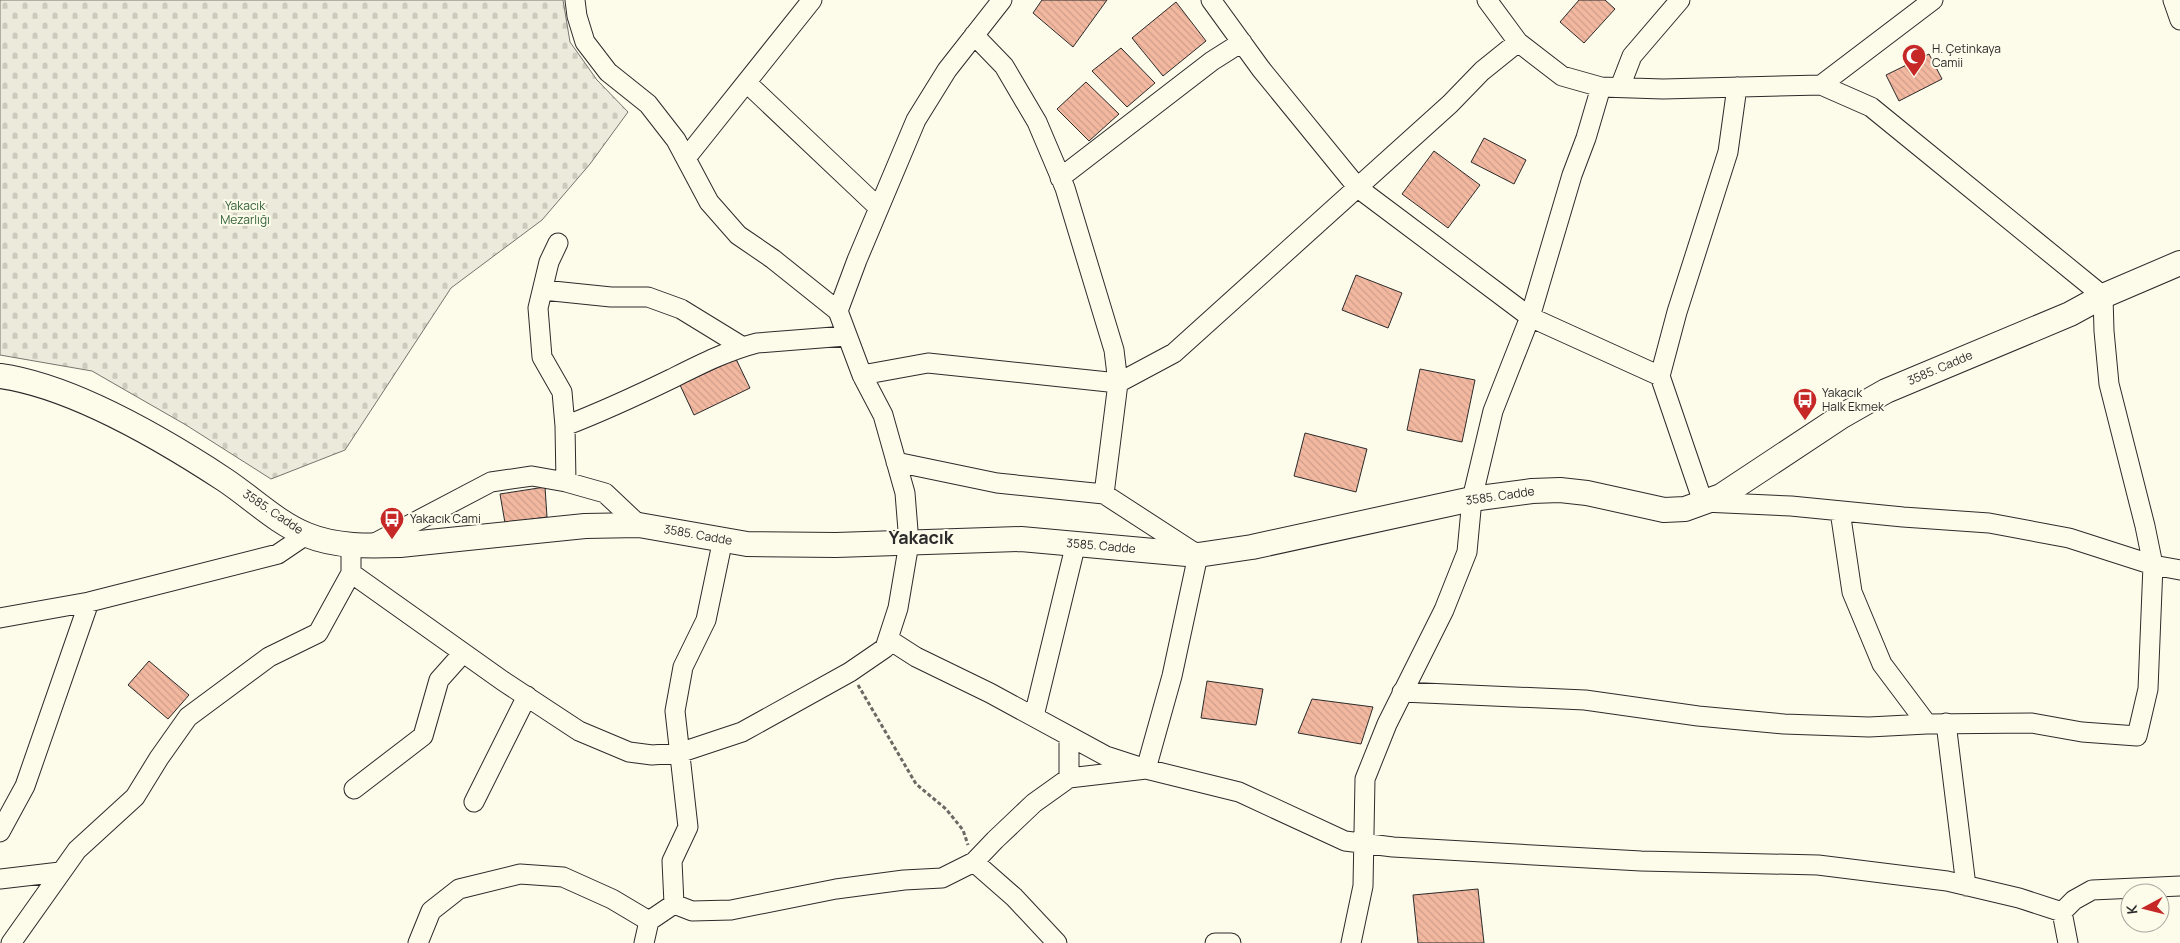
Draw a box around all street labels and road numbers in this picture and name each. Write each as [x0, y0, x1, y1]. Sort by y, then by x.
street label: 3585. Cadde [1905, 346, 1975, 389]
street label: 3585. Cadde [1464, 482, 1535, 509]
street label: 3585. Cadde [240, 485, 307, 538]
street label: 3585. Cadde [662, 520, 734, 549]
street label: 3585. Cadde [1066, 534, 1136, 557]

